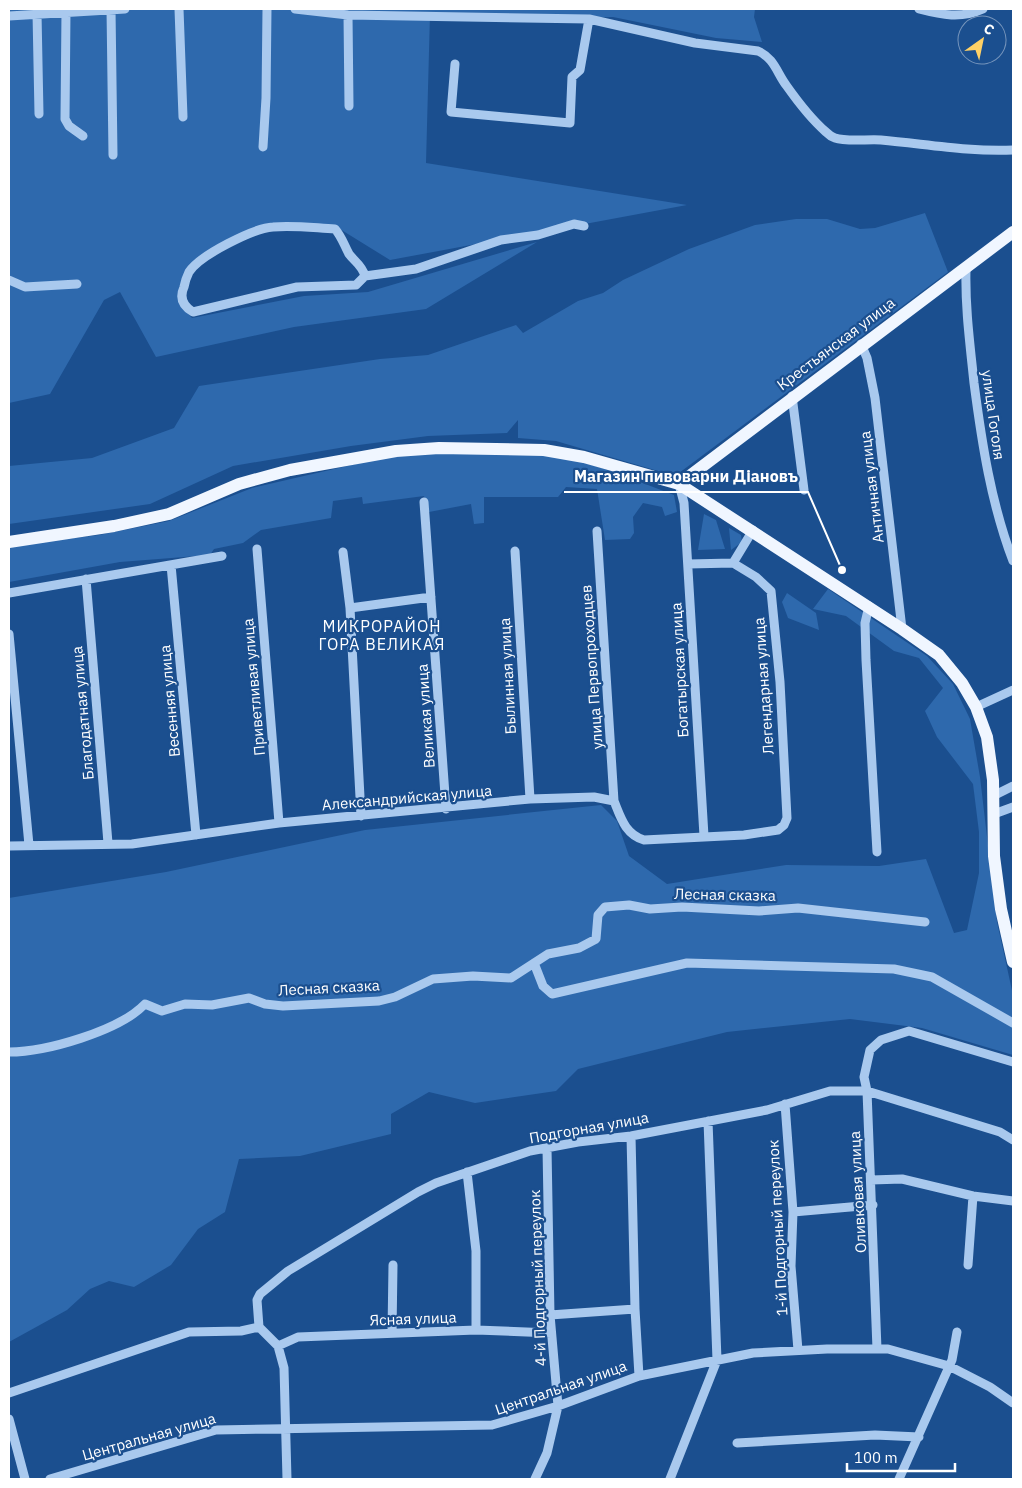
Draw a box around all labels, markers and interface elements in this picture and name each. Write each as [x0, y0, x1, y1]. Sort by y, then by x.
north arrow [957, 15, 1007, 65]
text: С [980, 19, 998, 39]
street label: Крестьянская улица [773, 293, 899, 394]
street label: улица Гоголя [978, 369, 1009, 461]
street label: Античная улица [855, 430, 888, 544]
callout: Магазин пивоварни Дiановъ [564, 461, 808, 492]
text: Магазин пивоварни Дiановъ [574, 466, 798, 486]
street label: улица Первопроходцев [576, 584, 607, 750]
street label: Богатырская улица [666, 602, 693, 738]
district label: МИКРОРАЙОН ГОРА ВЕЛИКАЯ [319, 616, 445, 654]
street label: Былинная улица [495, 617, 520, 735]
street label: Легендарная улица [749, 617, 778, 755]
street label: Приветливая улица [238, 618, 269, 756]
street label: Весенняя улица [155, 644, 184, 758]
street label: Благодатная улица [67, 645, 98, 781]
street label: Великая улица [412, 663, 439, 769]
street label: Александрийская улица [321, 781, 493, 814]
street label: Лесная сказка [674, 884, 776, 905]
street label: Лесная сказка [278, 975, 380, 1000]
street label: Подгорная улица [528, 1108, 650, 1147]
street label: Оливковая улица [845, 1131, 870, 1253]
street label: 1-й Подгорный переулок [763, 1139, 792, 1317]
street label: 4-й Подгорный переулок [525, 1189, 550, 1367]
street label: Ясная улица [369, 1307, 457, 1330]
street label: Центральная улица [492, 1356, 629, 1419]
street label: Центральная улица [80, 1408, 218, 1465]
scale bar [847, 1440, 954, 1472]
text: 100 m [854, 1448, 898, 1467]

